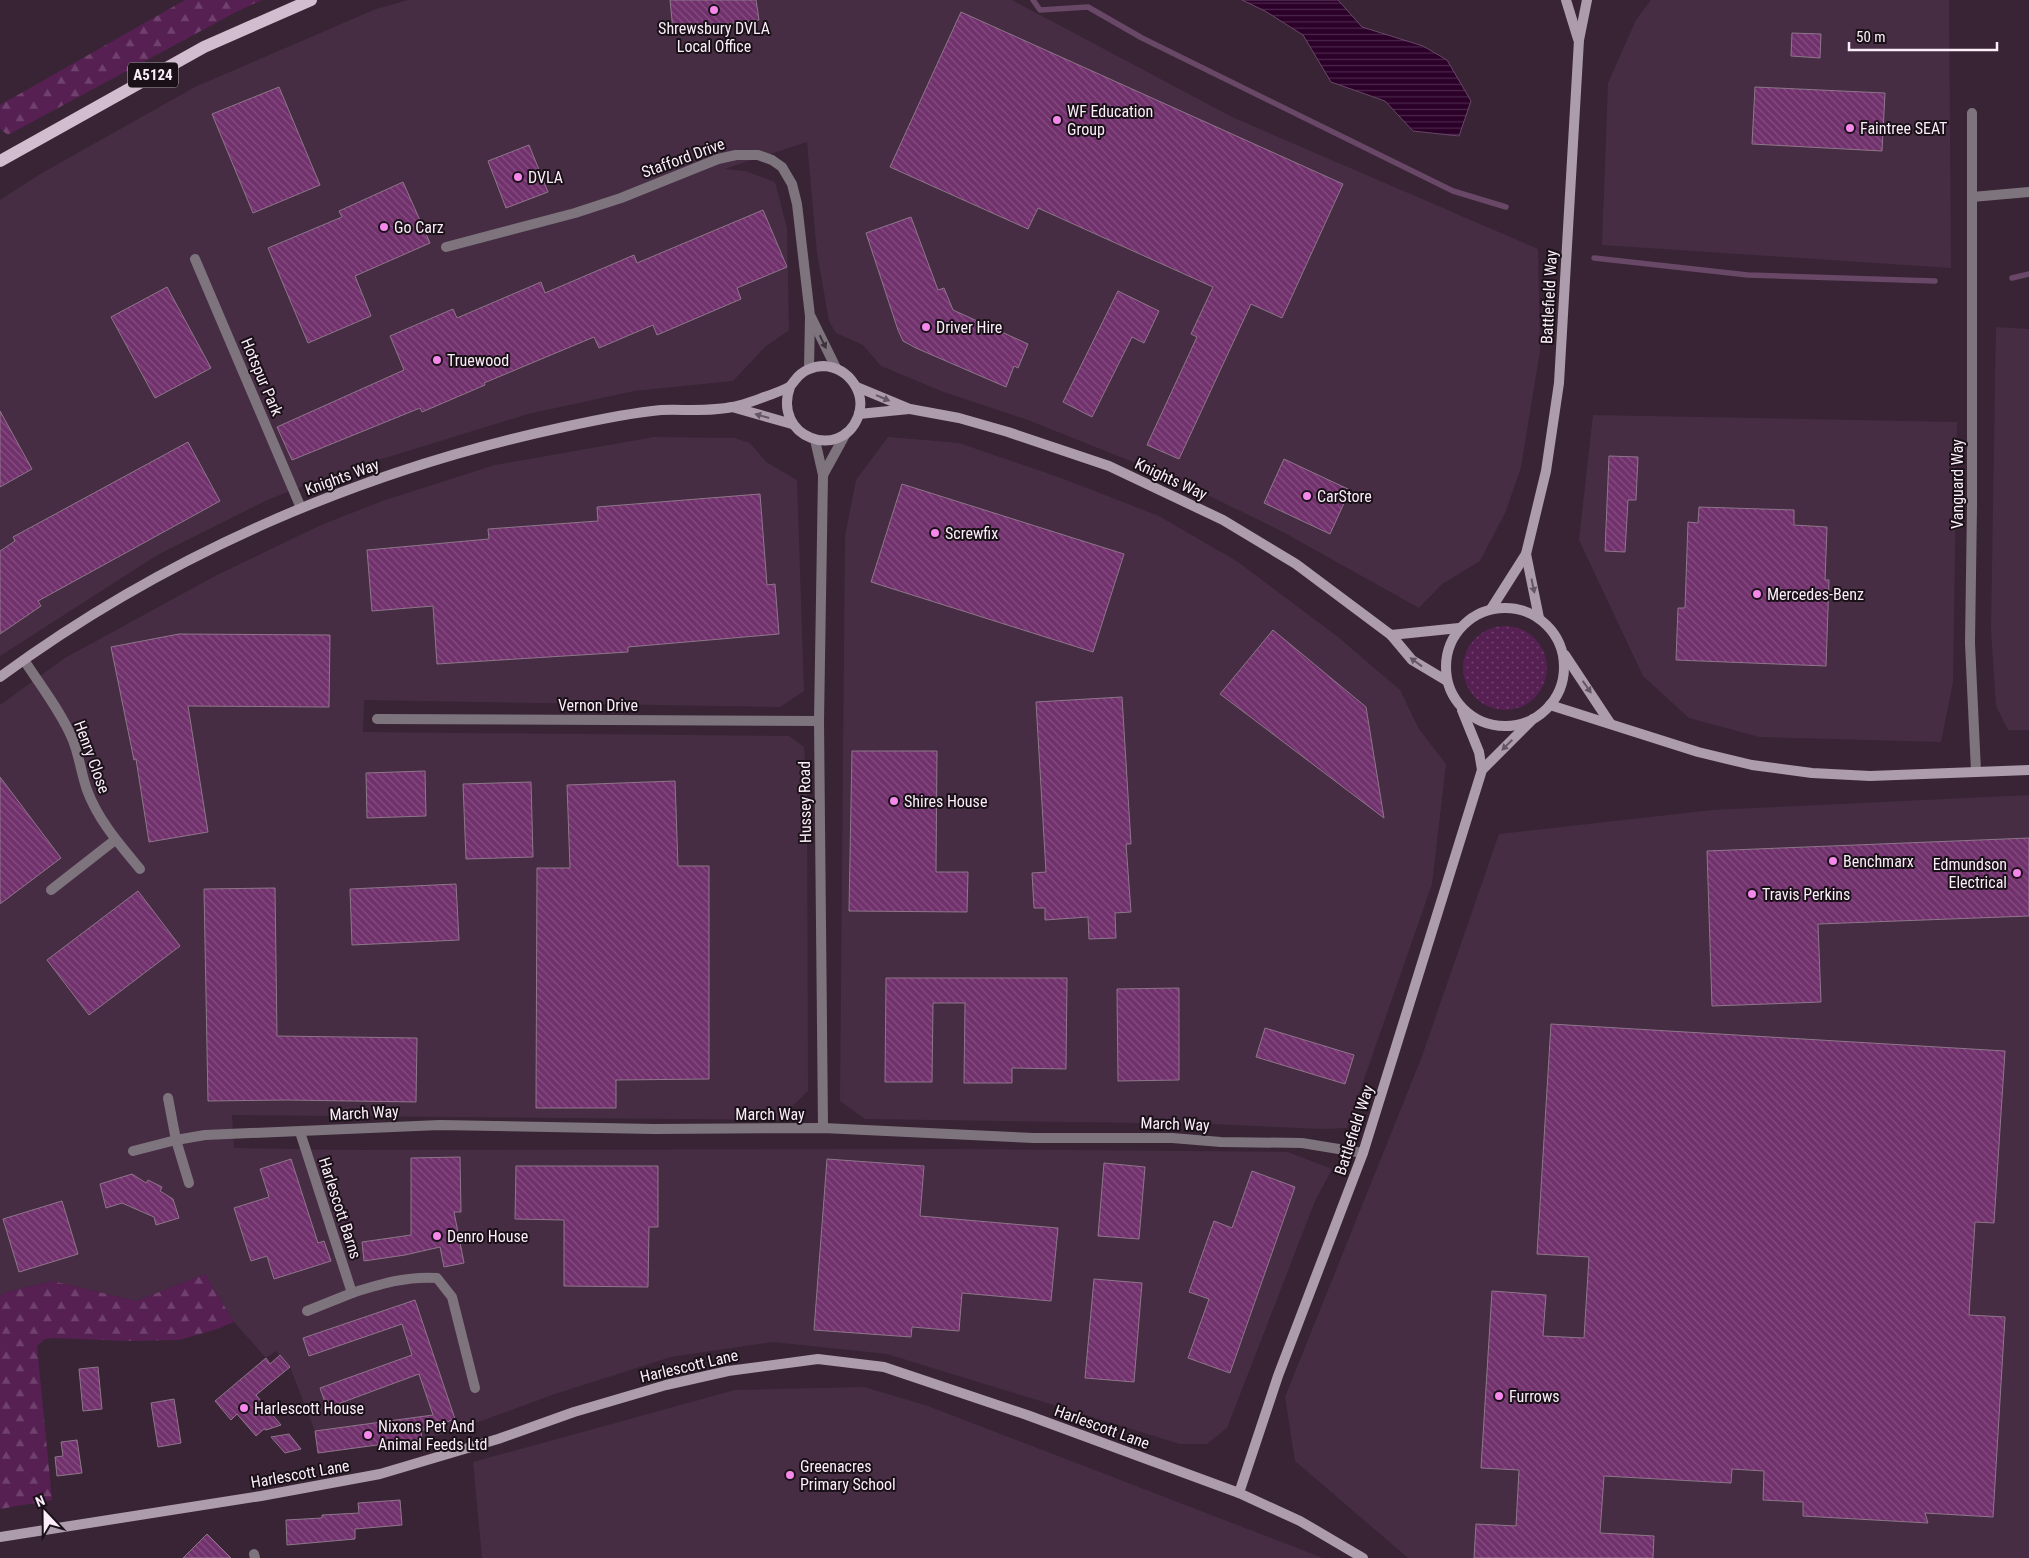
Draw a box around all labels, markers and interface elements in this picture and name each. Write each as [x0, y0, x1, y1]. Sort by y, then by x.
marker: Shrewsbury DVLA Local Office [708, 4, 720, 16]
place label: Shrewsbury DVLA Local Office [658, 19, 770, 56]
scale bar [1849, 20, 1996, 52]
text: 50 m [1856, 28, 1886, 46]
road number: A5124 [128, 62, 178, 88]
place label: WF Education Group [1067, 102, 1153, 139]
marker: WF Education Group [1051, 114, 1063, 126]
place label: Faintree SEAT [1860, 119, 1947, 138]
marker: Faintree SEAT [1844, 122, 1856, 134]
street label: Stafford Drive [639, 134, 727, 182]
place label: DVLA [528, 168, 563, 187]
marker: DVLA [512, 171, 524, 183]
place label: Go Carz [394, 218, 444, 237]
marker: Go Carz [378, 221, 390, 233]
street label: Battlefield Way [1537, 249, 1561, 344]
place label: Driver Hire [936, 318, 1002, 337]
marker: Driver Hire [920, 321, 932, 333]
street label: Hotspur Park [237, 335, 287, 419]
one-way arrow [820, 335, 828, 349]
place label: Truewood [447, 351, 509, 370]
marker: Truewood [431, 354, 443, 366]
one-way arrow [876, 394, 890, 402]
one-way arrow [754, 411, 769, 419]
street label: Vanguard Way [1948, 439, 1967, 529]
street label: Knights Way [1132, 454, 1210, 504]
street label: Knights Way [302, 455, 382, 499]
place label: CarStore [1317, 487, 1372, 506]
marker: CarStore [1301, 490, 1313, 502]
place label: Screwfix [945, 524, 998, 543]
marker: Screwfix [929, 527, 941, 539]
one-way arrow [1529, 578, 1537, 594]
place label: Mercedes-Benz [1767, 585, 1864, 604]
marker: Mercedes-Benz [1751, 588, 1763, 600]
one-way arrow [1410, 656, 1423, 667]
one-way arrow [1582, 680, 1592, 694]
street label: Vernon Drive [558, 696, 638, 715]
street label: Henry Close [70, 718, 114, 796]
one-way arrow [1502, 739, 1514, 751]
street label: Hussey Road [795, 761, 815, 843]
place label: Shires House [904, 792, 987, 811]
marker: Shires House [888, 795, 900, 807]
place label: Benchmarx [1843, 852, 1914, 871]
marker: Benchmarx [1827, 855, 1839, 867]
place label: Edmundson Electrical [1933, 855, 2007, 892]
marker: Edmundson Electrical [2011, 867, 2023, 879]
place label: Travis Perkins [1762, 885, 1850, 904]
marker: Travis Perkins [1746, 888, 1758, 900]
street label: Battlefield Way [1330, 1082, 1378, 1178]
street label: March Way [329, 1102, 399, 1124]
street label: March Way [735, 1105, 805, 1124]
street label: March Way [1140, 1113, 1210, 1135]
street label: Harlescott Barns [315, 1155, 365, 1261]
place label: Denro House [447, 1227, 528, 1246]
marker: Denro House [431, 1230, 443, 1242]
street label: Harlescott Lane [638, 1345, 740, 1387]
place label: Furrows [1509, 1387, 1560, 1406]
marker: Furrows [1493, 1390, 1505, 1402]
place label: Harlescott House [254, 1399, 364, 1418]
street label: Harlescott Lane [1052, 1401, 1152, 1453]
marker: Harlescott House [238, 1402, 250, 1414]
place label: Nixons Pet And Animal Feeds Ltd [378, 1417, 487, 1454]
marker: Nixons Pet And Animal Feeds Ltd [362, 1429, 374, 1441]
street label: Harlescott Lane [249, 1456, 351, 1492]
place label: Greenacres Primary School [800, 1457, 896, 1494]
marker: Greenacres Primary School [784, 1469, 796, 1481]
north arrow [20, 1488, 70, 1538]
text: N [33, 1492, 47, 1510]

